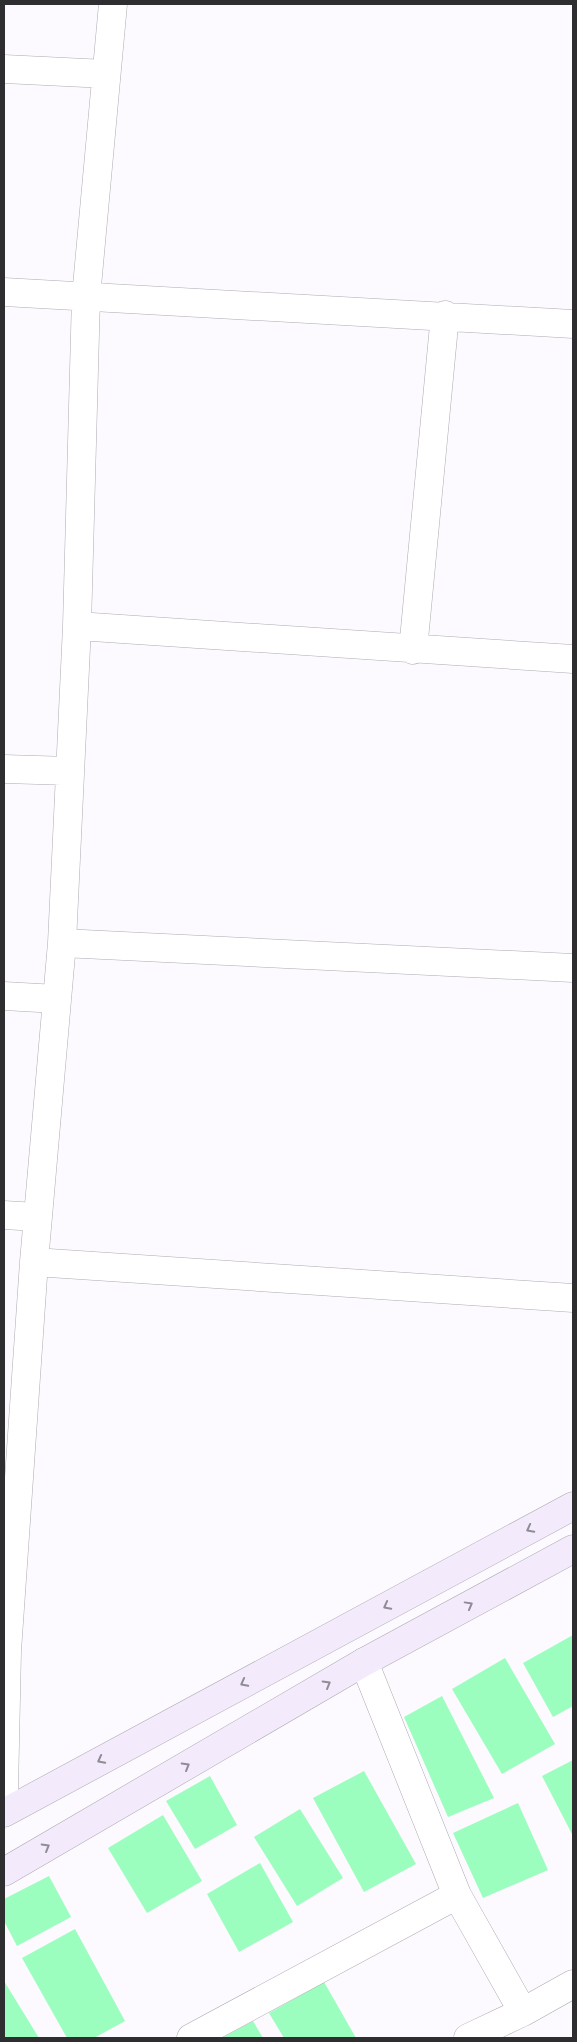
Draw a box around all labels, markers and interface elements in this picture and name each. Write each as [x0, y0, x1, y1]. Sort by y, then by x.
one-way arrow [527, 1523, 536, 1533]
one-way arrow [384, 1600, 393, 1610]
one-way arrow [464, 1602, 473, 1612]
one-way arrow [241, 1677, 250, 1687]
one-way arrow [321, 1680, 330, 1690]
one-way arrow [98, 1754, 107, 1764]
one-way arrow [181, 1762, 190, 1772]
one-way arrow [40, 1844, 49, 1854]

